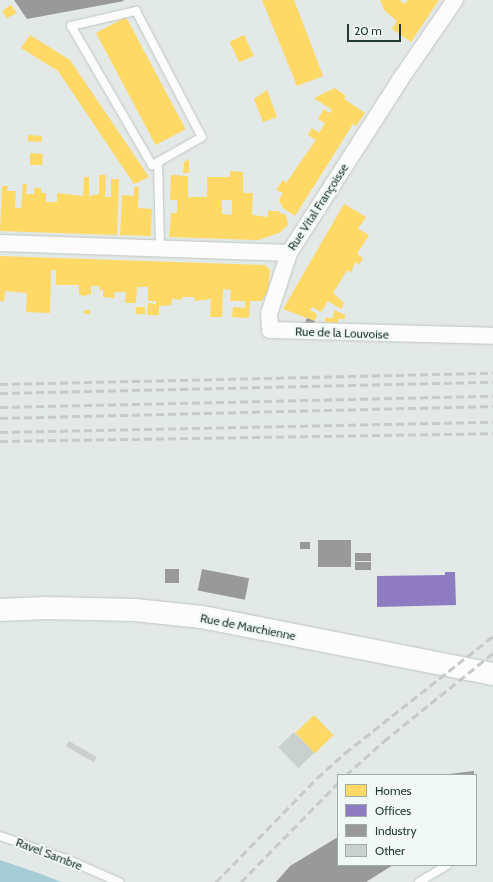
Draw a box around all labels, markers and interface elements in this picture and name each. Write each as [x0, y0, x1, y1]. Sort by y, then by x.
scale bar [349, 16, 403, 42]
text: 20 m [354, 23, 382, 38]
street label: Rue Vital Françoisse [285, 161, 351, 253]
street label: Rue de la Louvoise [295, 324, 389, 342]
street label: Rue de Marchienne [199, 611, 297, 643]
legend [337, 774, 477, 866]
text: Homes [375, 783, 412, 798]
text: Offices [375, 803, 411, 818]
text: Industry [375, 823, 416, 838]
street label: Ravel Sambre [14, 835, 84, 873]
text: Other [375, 843, 405, 858]

